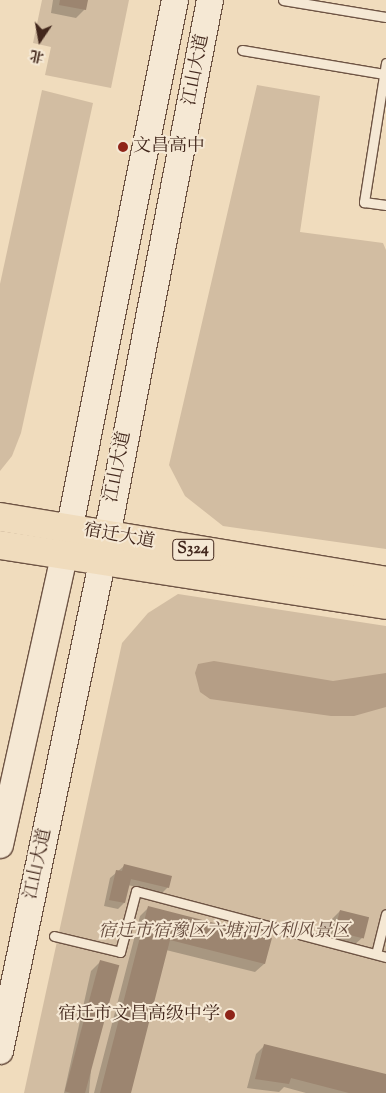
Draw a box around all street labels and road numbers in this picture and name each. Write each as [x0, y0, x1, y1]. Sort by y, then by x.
street label: 江山大道 [180, 33, 214, 107]
street label: 江山大道 [102, 430, 136, 504]
street label: 宿迁大道 [82, 520, 156, 554]
road number: S324 [172, 536, 214, 564]
street label: 江山大道 [21, 827, 57, 901]

